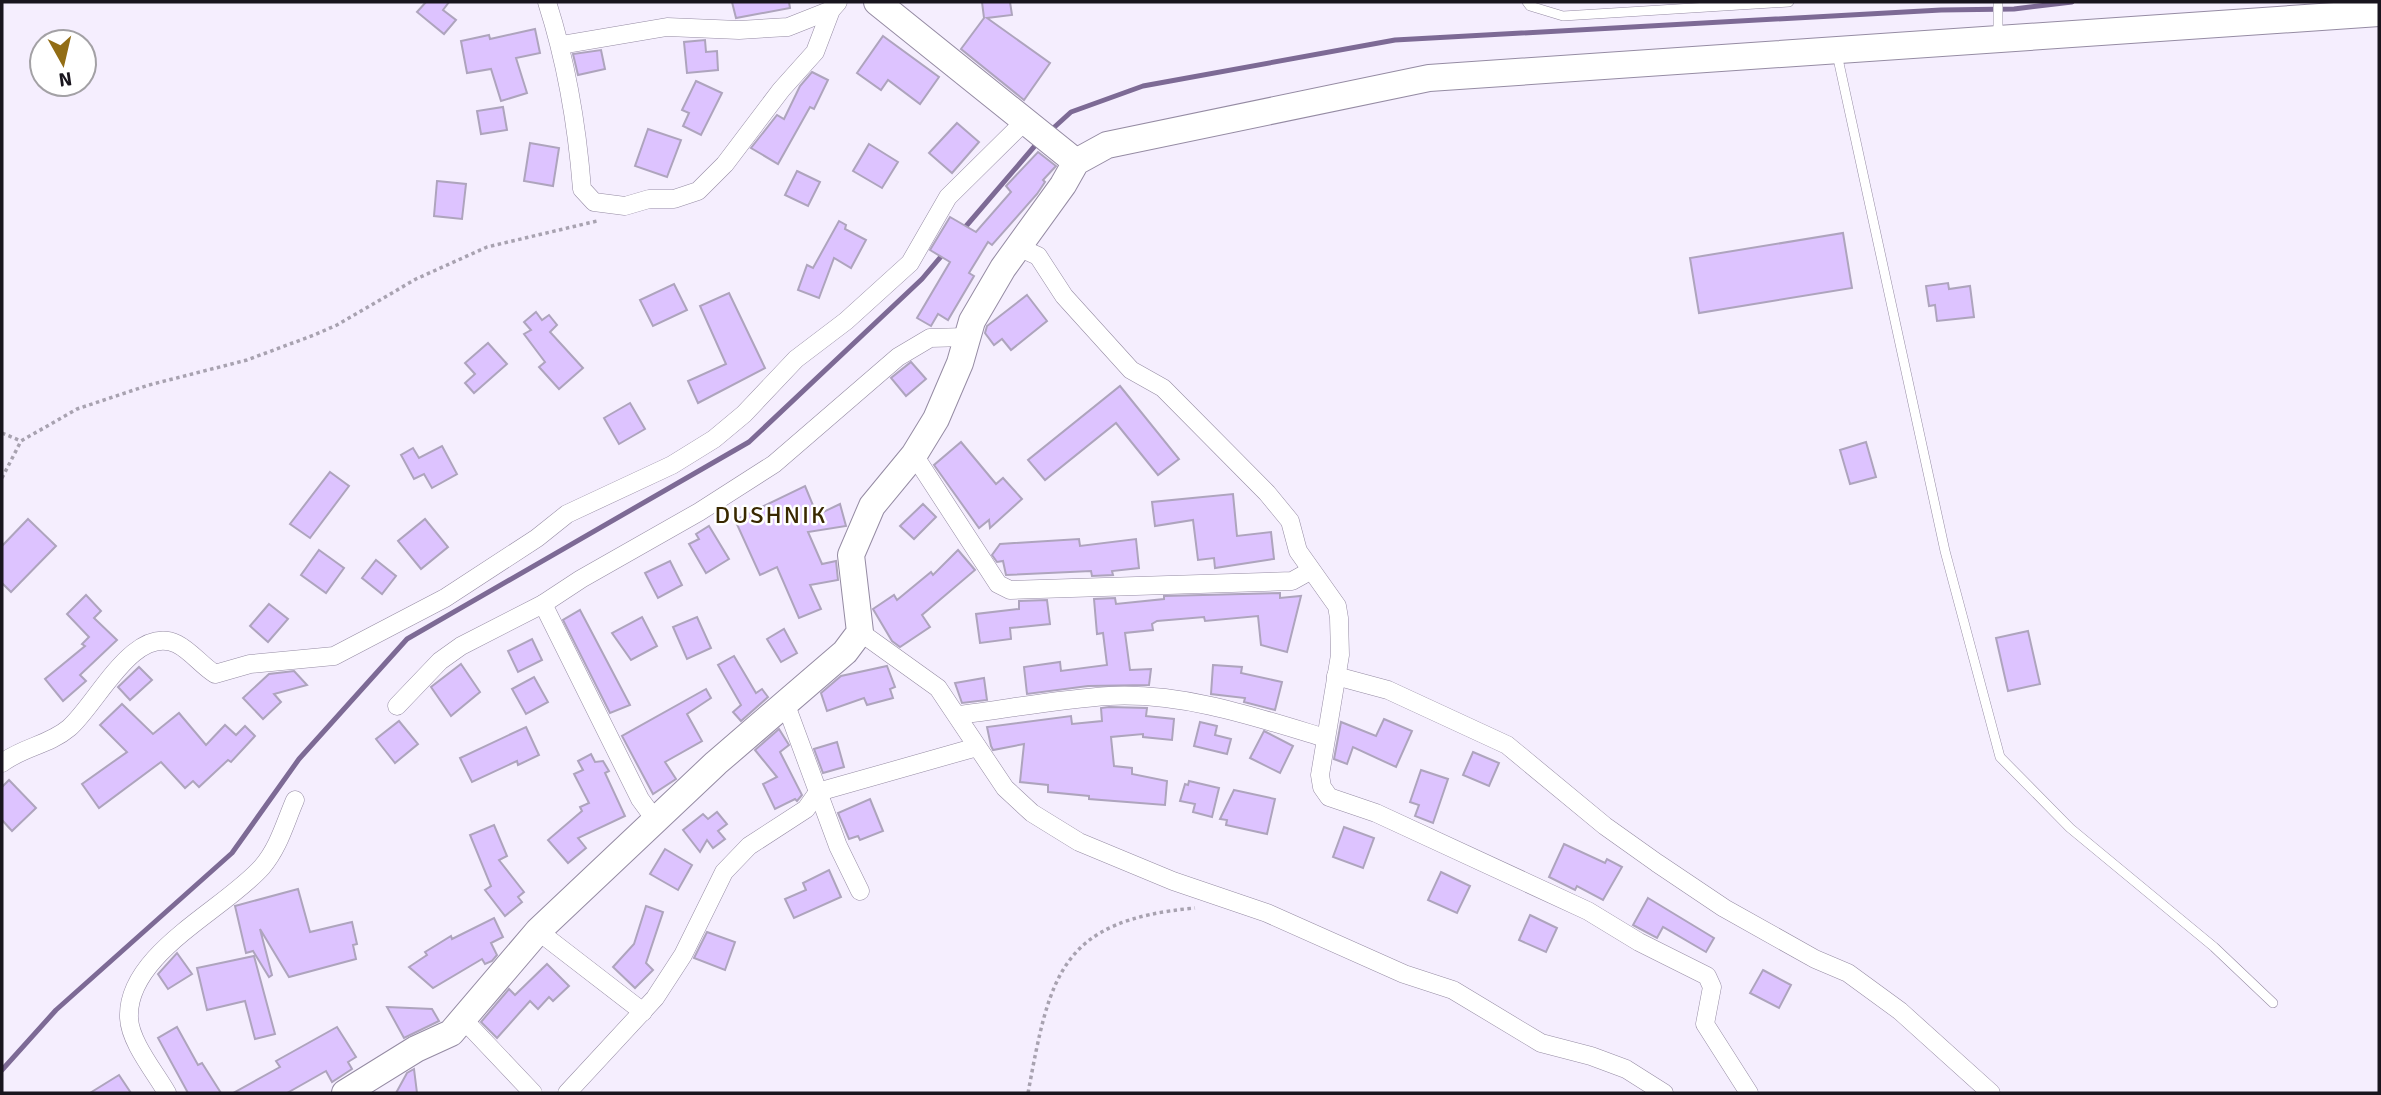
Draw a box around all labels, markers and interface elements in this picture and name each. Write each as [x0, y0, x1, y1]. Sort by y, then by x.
north arrow [28, 28, 98, 98]
text: N [57, 66, 73, 92]
district label: DUSHNIK [715, 500, 827, 530]

